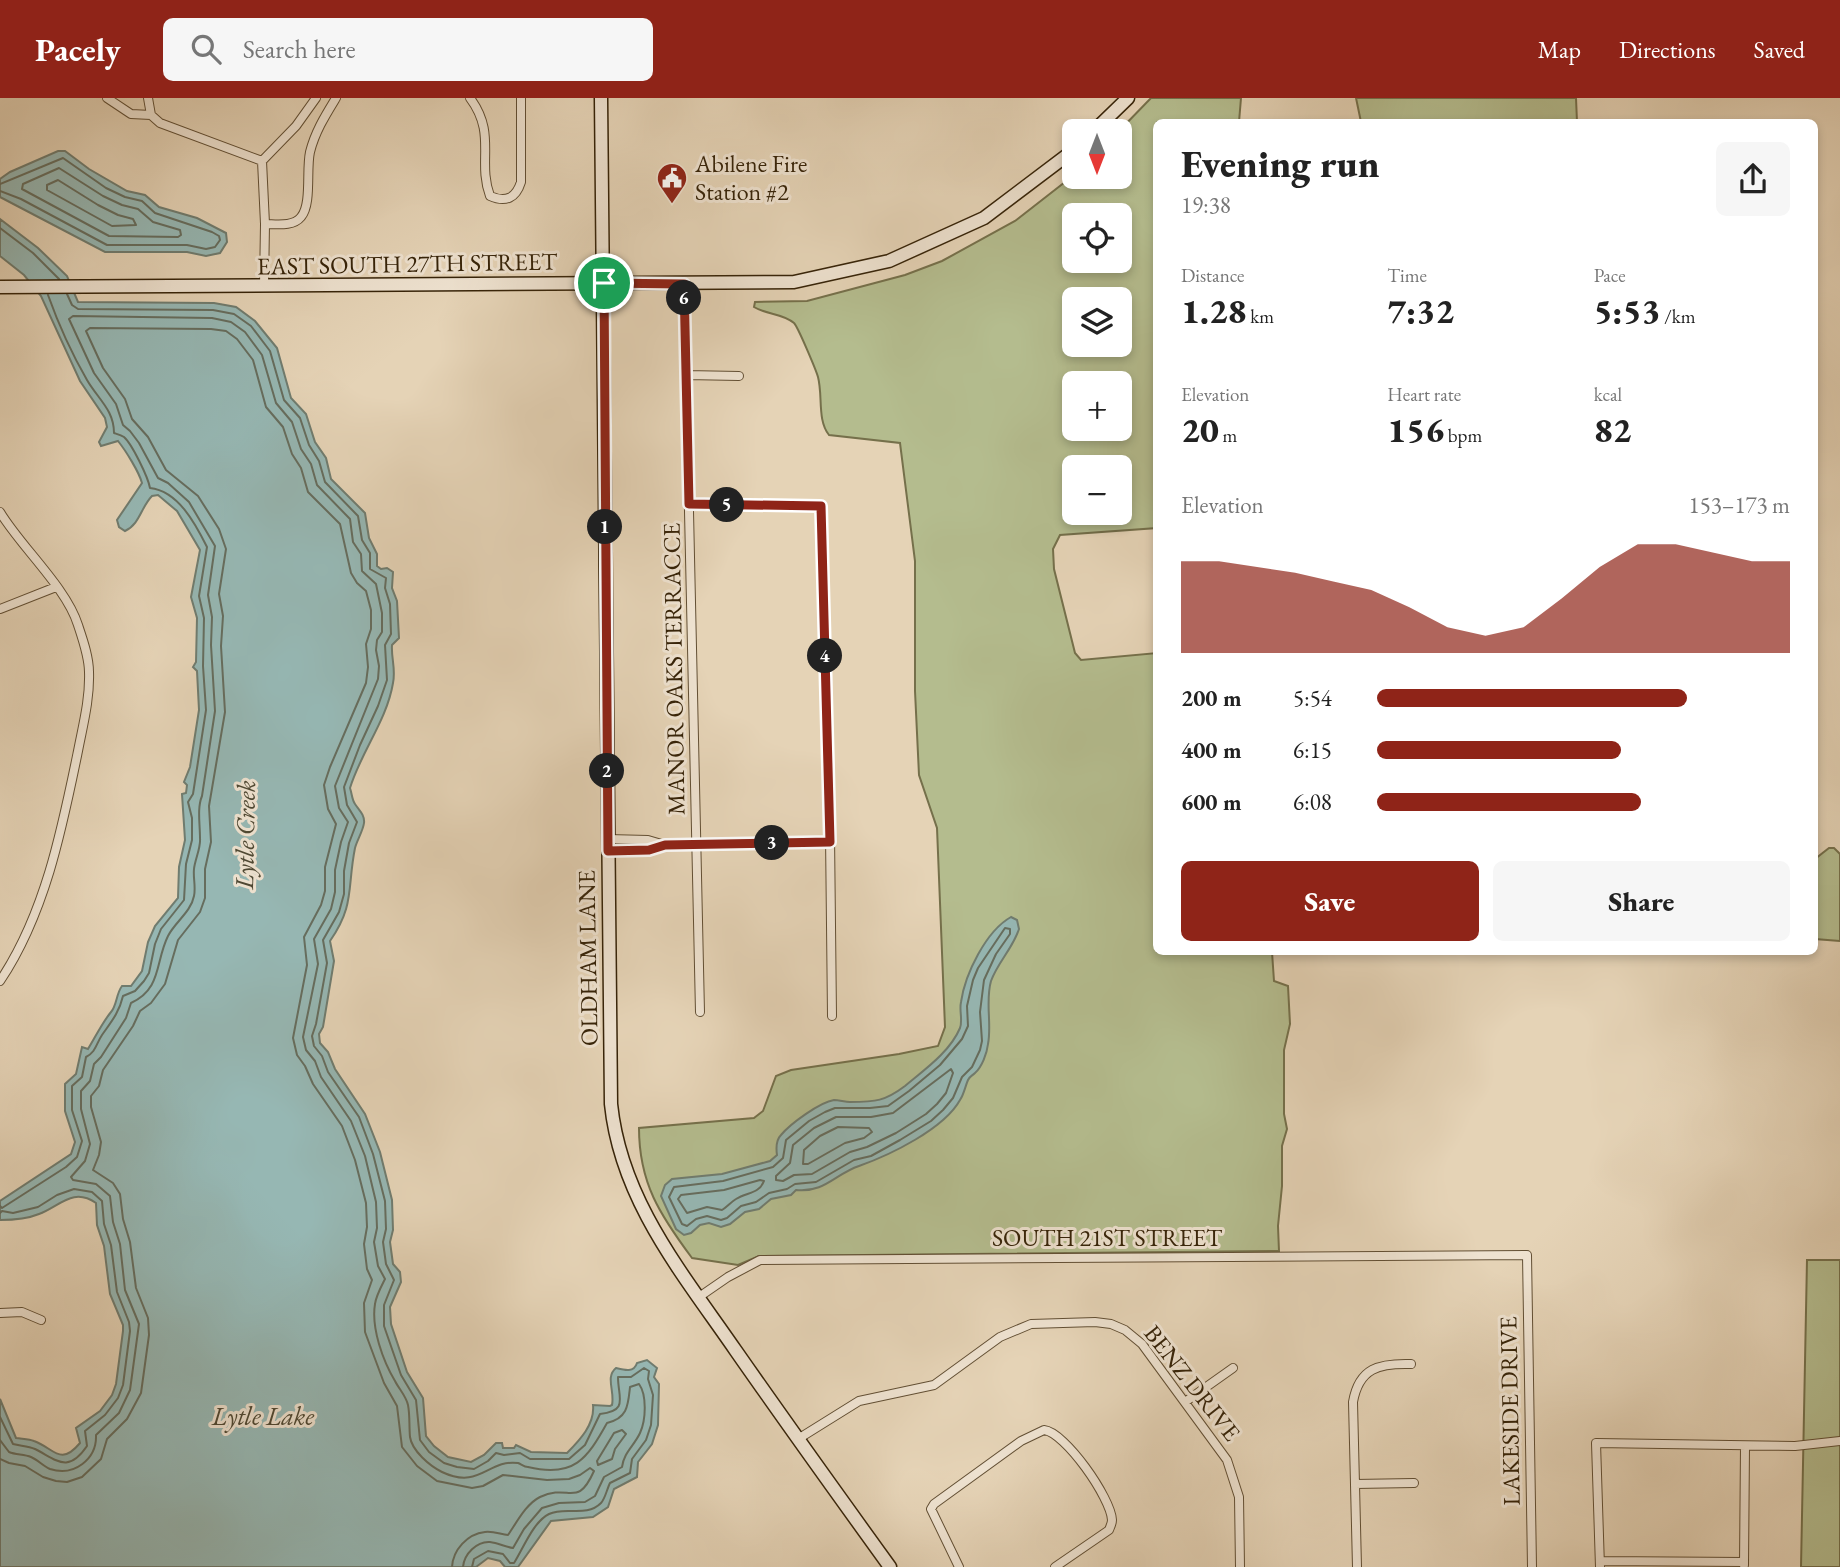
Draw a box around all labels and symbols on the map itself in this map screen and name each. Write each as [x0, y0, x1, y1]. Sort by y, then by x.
north arrow [1062, 119, 1132, 189]
place label: Abilene Fire Station #2 [694, 148, 807, 207]
public building icon: Abilene Fire Station #2 [655, 161, 689, 205]
street label: EAST SOUTH 27TH STREET [256, 245, 558, 282]
pin [574, 253, 634, 313]
pin: 6 [666, 280, 702, 316]
pin: 5 [710, 488, 744, 522]
pin: 1 [588, 510, 622, 544]
street label: MANOR OAKS TERRACCE [655, 523, 692, 815]
pin: 4 [808, 638, 842, 674]
pin: 2 [590, 754, 624, 788]
water label: Lytle Creek [227, 780, 263, 891]
pin: 3 [754, 826, 790, 860]
street label: OLDHAM LANE [570, 870, 605, 1046]
street label: SOUTH 21ST STREET [992, 1222, 1223, 1253]
street label: LAKESIDE DRIVE [1492, 1316, 1527, 1506]
street label: BENZ DRIVE [1137, 1318, 1247, 1447]
water label: Lytle Lake [211, 1399, 315, 1433]

